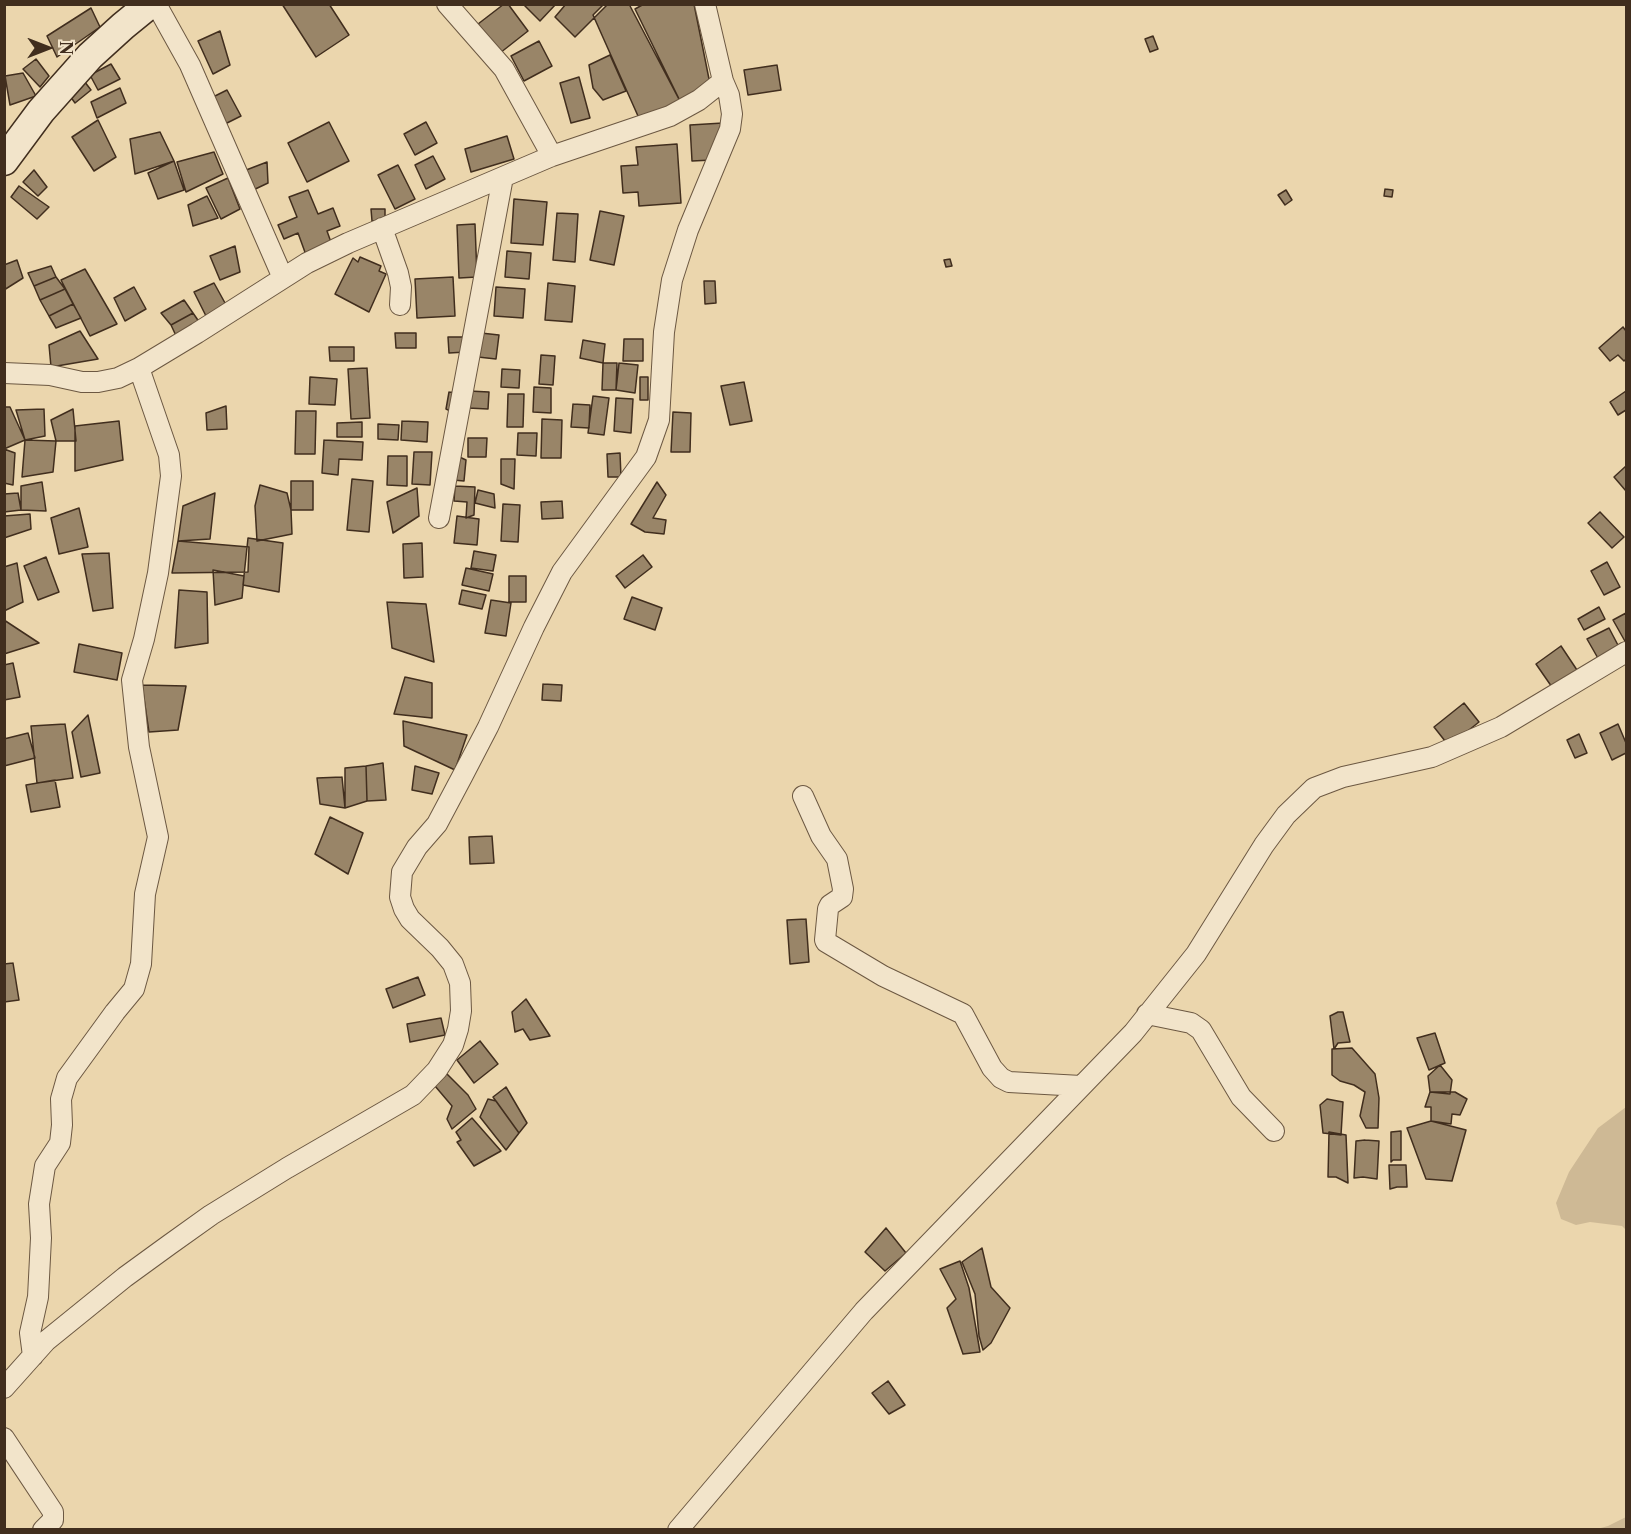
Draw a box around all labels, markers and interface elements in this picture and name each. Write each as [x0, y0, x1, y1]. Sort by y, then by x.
north arrow [18, 18, 78, 78]
text: N [56, 41, 76, 55]

